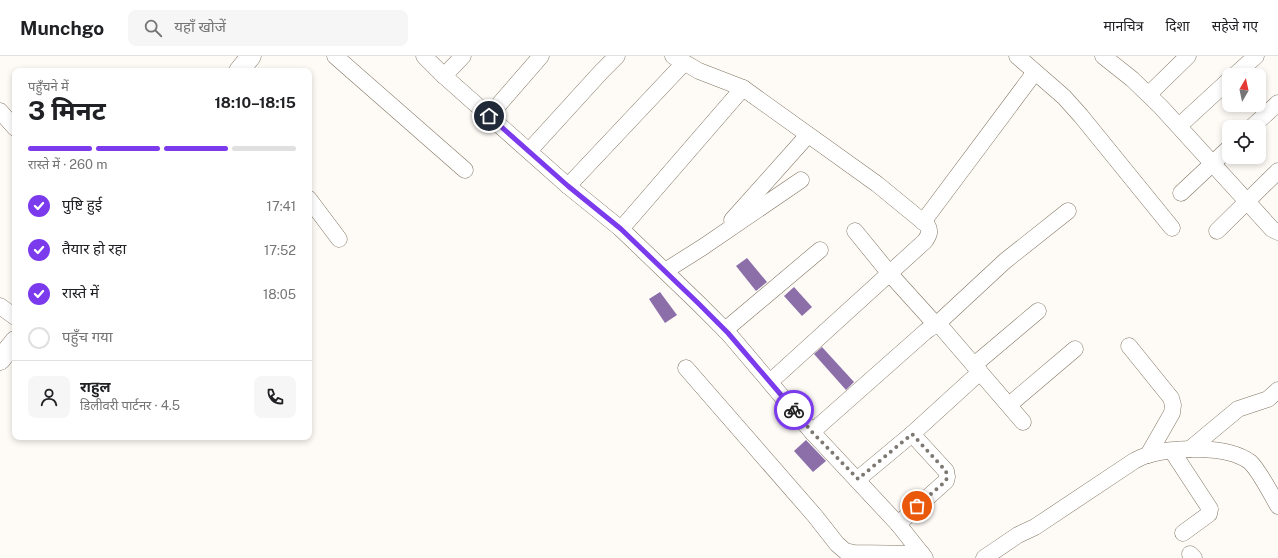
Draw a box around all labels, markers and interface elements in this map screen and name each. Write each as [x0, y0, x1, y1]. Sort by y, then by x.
search box [128, 10, 408, 46]
text: Munchgo [20, 17, 104, 39]
icon: search [142, 17, 164, 39]
text: यहाँ खोजें [174, 18, 226, 35]
text: मानचित्र [1103, 18, 1143, 34]
text: दिशा [1165, 18, 1190, 34]
text: सहेजे गए [1212, 18, 1258, 34]
north arrow [1222, 68, 1266, 112]
map controls [1222, 68, 1266, 164]
text: पहुँचने में [28, 79, 69, 94]
text: 18:10–18:15 [214, 94, 296, 111]
text: 3 मिनट [28, 95, 106, 126]
pin [472, 99, 506, 133]
icon: home [478, 105, 500, 127]
button: locate [1222, 120, 1266, 164]
text: रास्ते में · 260 m [28, 157, 107, 172]
icon: check [28, 195, 50, 217]
text: पुष्टि हुई [62, 196, 102, 213]
text: 17:41 [267, 199, 296, 214]
icon: check [28, 239, 50, 261]
text: तैयार हो रहा [62, 240, 126, 257]
text: 17:52 [264, 243, 296, 258]
icon: check [28, 283, 50, 305]
text: रास्ते में [62, 284, 99, 301]
text: 18:05 [263, 287, 296, 302]
text: पहुँच गया [62, 328, 113, 345]
button: person [28, 376, 70, 418]
button: phone [254, 376, 296, 418]
text: राहुल [80, 378, 111, 395]
courier [774, 390, 814, 430]
text: डिलीवरी पार्टनर · 4.5 [80, 398, 180, 413]
icon: bike [783, 399, 805, 421]
pin [900, 489, 934, 523]
icon: bag [906, 495, 928, 517]

